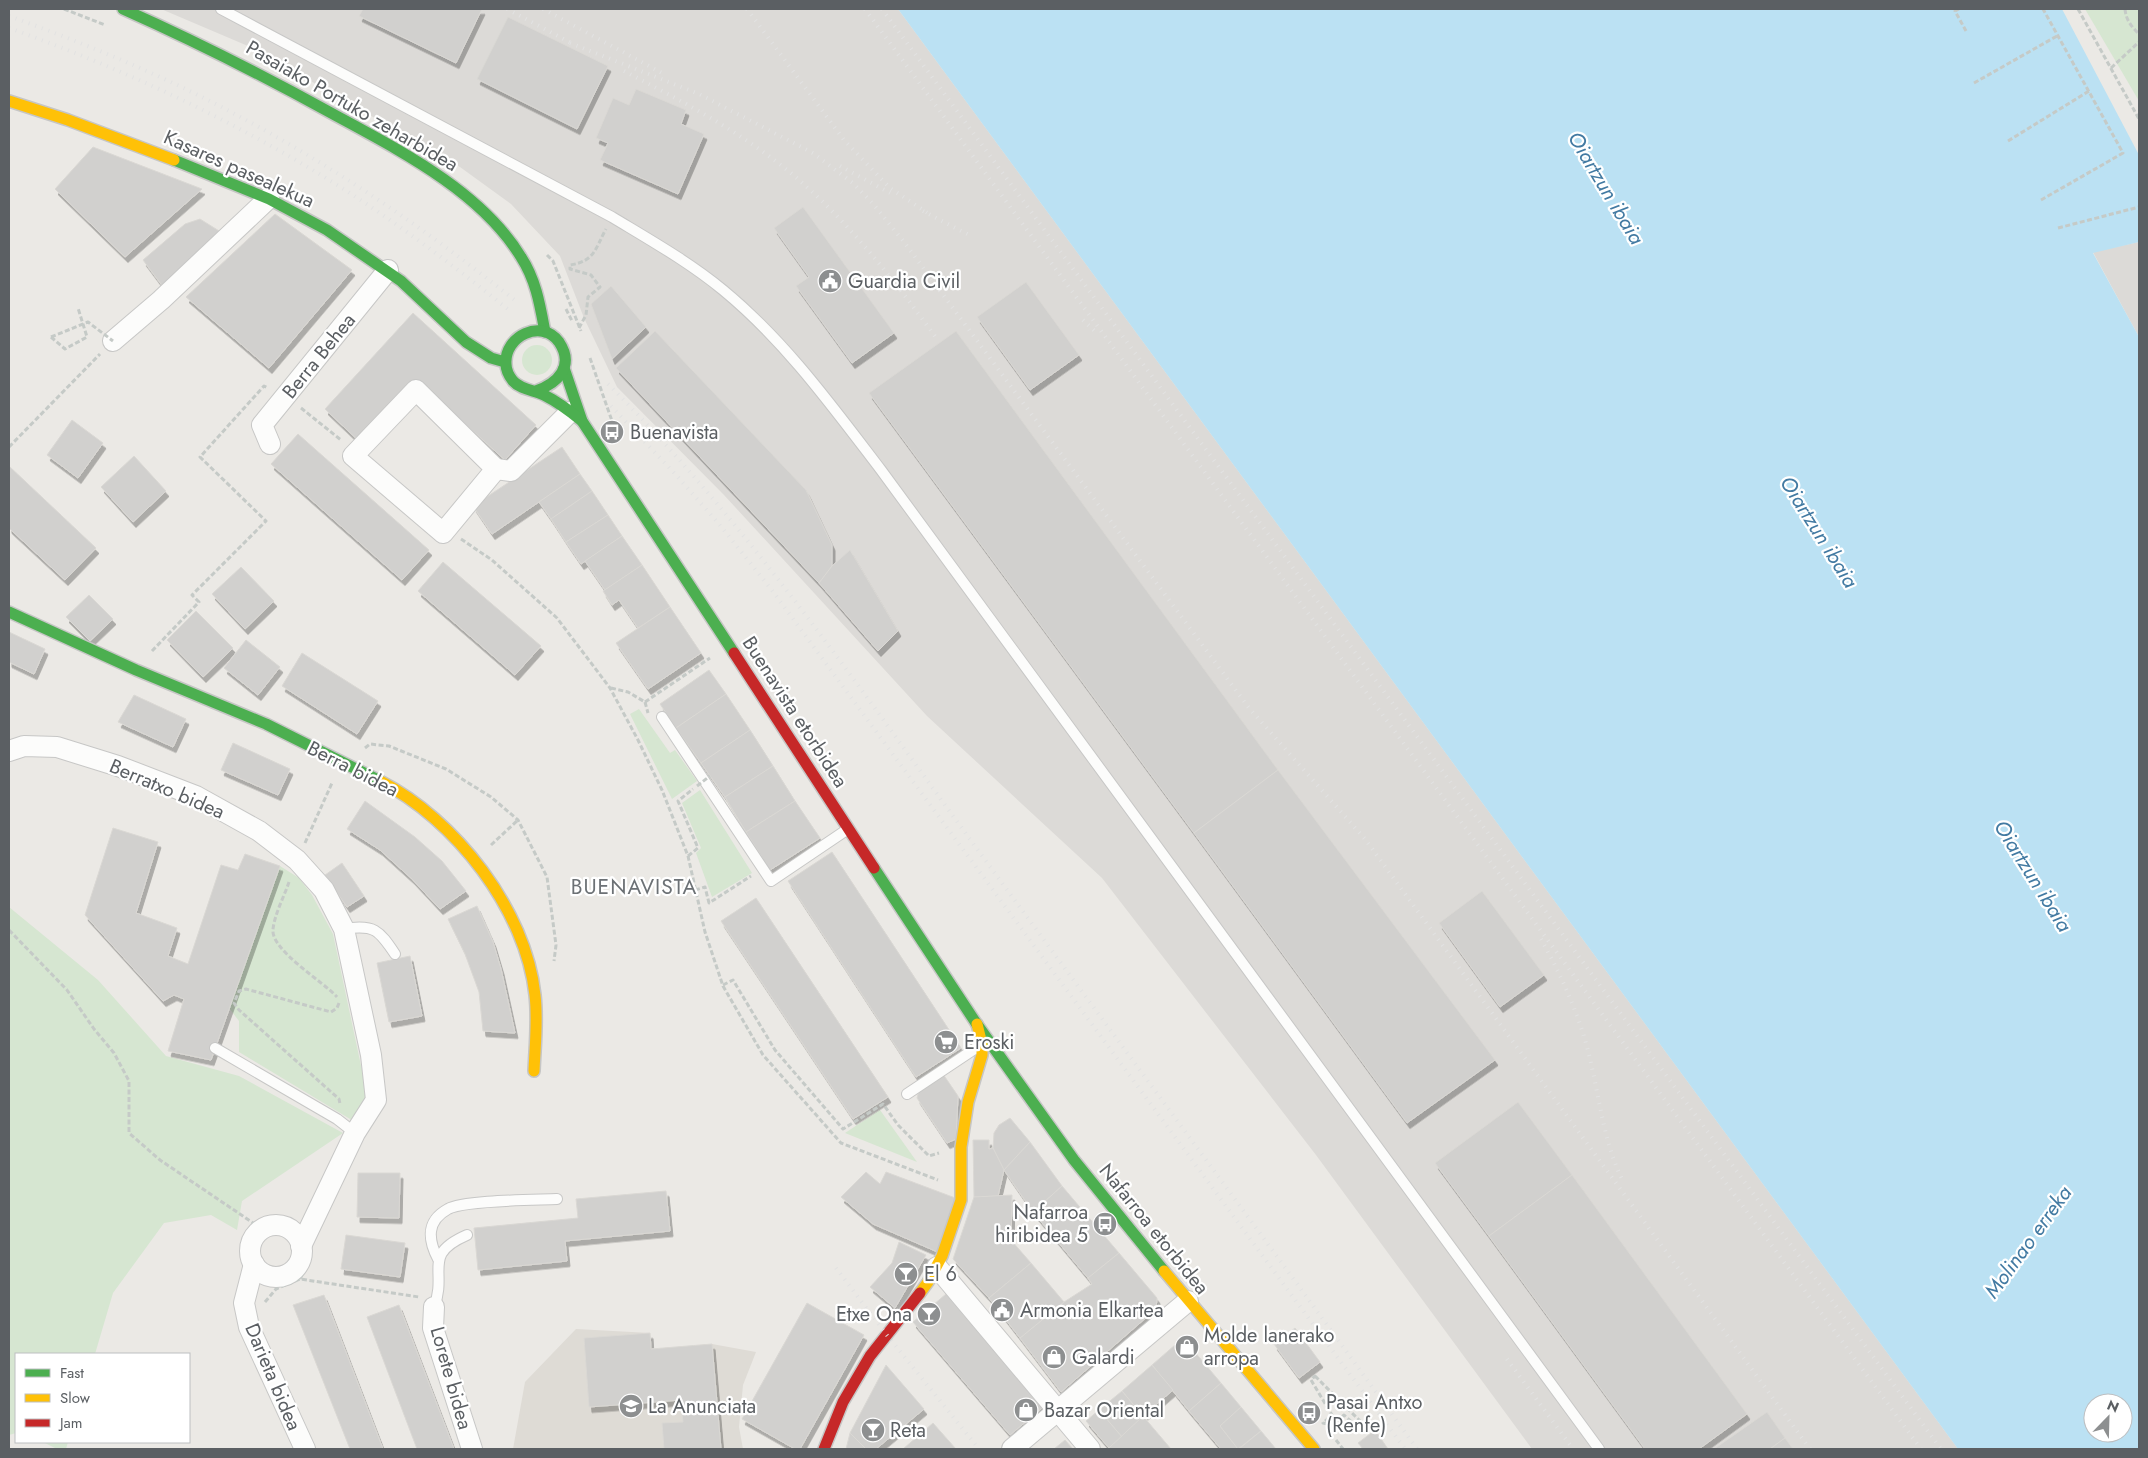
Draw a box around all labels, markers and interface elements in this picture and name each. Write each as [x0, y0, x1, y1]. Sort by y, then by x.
street label: Pasaiako Portuko zeharbidea [240, 33, 464, 179]
street label: Kasares pasealekua [159, 123, 319, 215]
water label: Oiartzun ibaia [1560, 126, 1652, 251]
place label: Guardia Civil [848, 267, 960, 296]
public building icon: Guardia Civil [817, 268, 843, 294]
street label: Berra Behea [275, 307, 363, 405]
place label: Buenavista [630, 418, 718, 447]
bus stop icon: Buenavista [599, 419, 625, 445]
water label: Oiartzun ibaia [1773, 470, 1866, 594]
street label: Buenavista etorbidea [735, 631, 855, 793]
street label: Berra bidea [302, 734, 404, 804]
street label: Berratxo bidea [105, 752, 229, 826]
water label: Oiartzun ibaia [1987, 814, 2080, 938]
district label: BUENAVISTA [571, 872, 697, 902]
place label: Eroski [964, 1028, 1015, 1057]
supermarket icon: Eroski [933, 1029, 959, 1055]
street label: Nafarroa etorbidea [1092, 1157, 1216, 1301]
water label: Molinao erreka [1977, 1179, 2079, 1304]
place label: Nafarroa hiribidea 5 [995, 1198, 1088, 1250]
bus stop icon: Nafarroa hiribidea 5 [1092, 1211, 1118, 1237]
place label: El 6 [924, 1260, 957, 1289]
bar icon: El 6 [893, 1261, 919, 1287]
place label: Armonia Elkartea [1020, 1296, 1164, 1325]
public building icon: Armonia Elkartea [989, 1297, 1015, 1323]
place label: Etxe Ona [836, 1300, 912, 1329]
bar icon: Etxe Ona [916, 1301, 942, 1327]
street label: Darieta bidea [237, 1319, 309, 1435]
place label: Molde lanerako arropa [1204, 1321, 1334, 1373]
street label: Lorete bidea [422, 1323, 480, 1433]
shop icon: Molde lanerako arropa [1174, 1334, 1200, 1360]
place label: Galardi [1072, 1343, 1135, 1372]
shop icon: Galardi [1041, 1344, 1067, 1370]
legend [15, 1353, 190, 1443]
text: Fast [60, 1362, 84, 1384]
text: Slow [60, 1387, 91, 1409]
place label: Pasai Antxo (Renfe) [1326, 1388, 1422, 1440]
place label: La Anunciata [648, 1392, 756, 1421]
school or university icon: La Anunciata [618, 1393, 644, 1419]
north arrow [2083, 1393, 2133, 1443]
text: N [2104, 1395, 2122, 1417]
place label: Bazar Oriental [1044, 1396, 1164, 1425]
shop icon: Bazar Oriental [1013, 1397, 1039, 1423]
bus stop icon: Pasai Antxo (Renfe) [1296, 1400, 1322, 1426]
text: Jam [58, 1412, 83, 1434]
place label: Reta [890, 1416, 926, 1445]
bar icon: Reta [860, 1417, 886, 1443]

